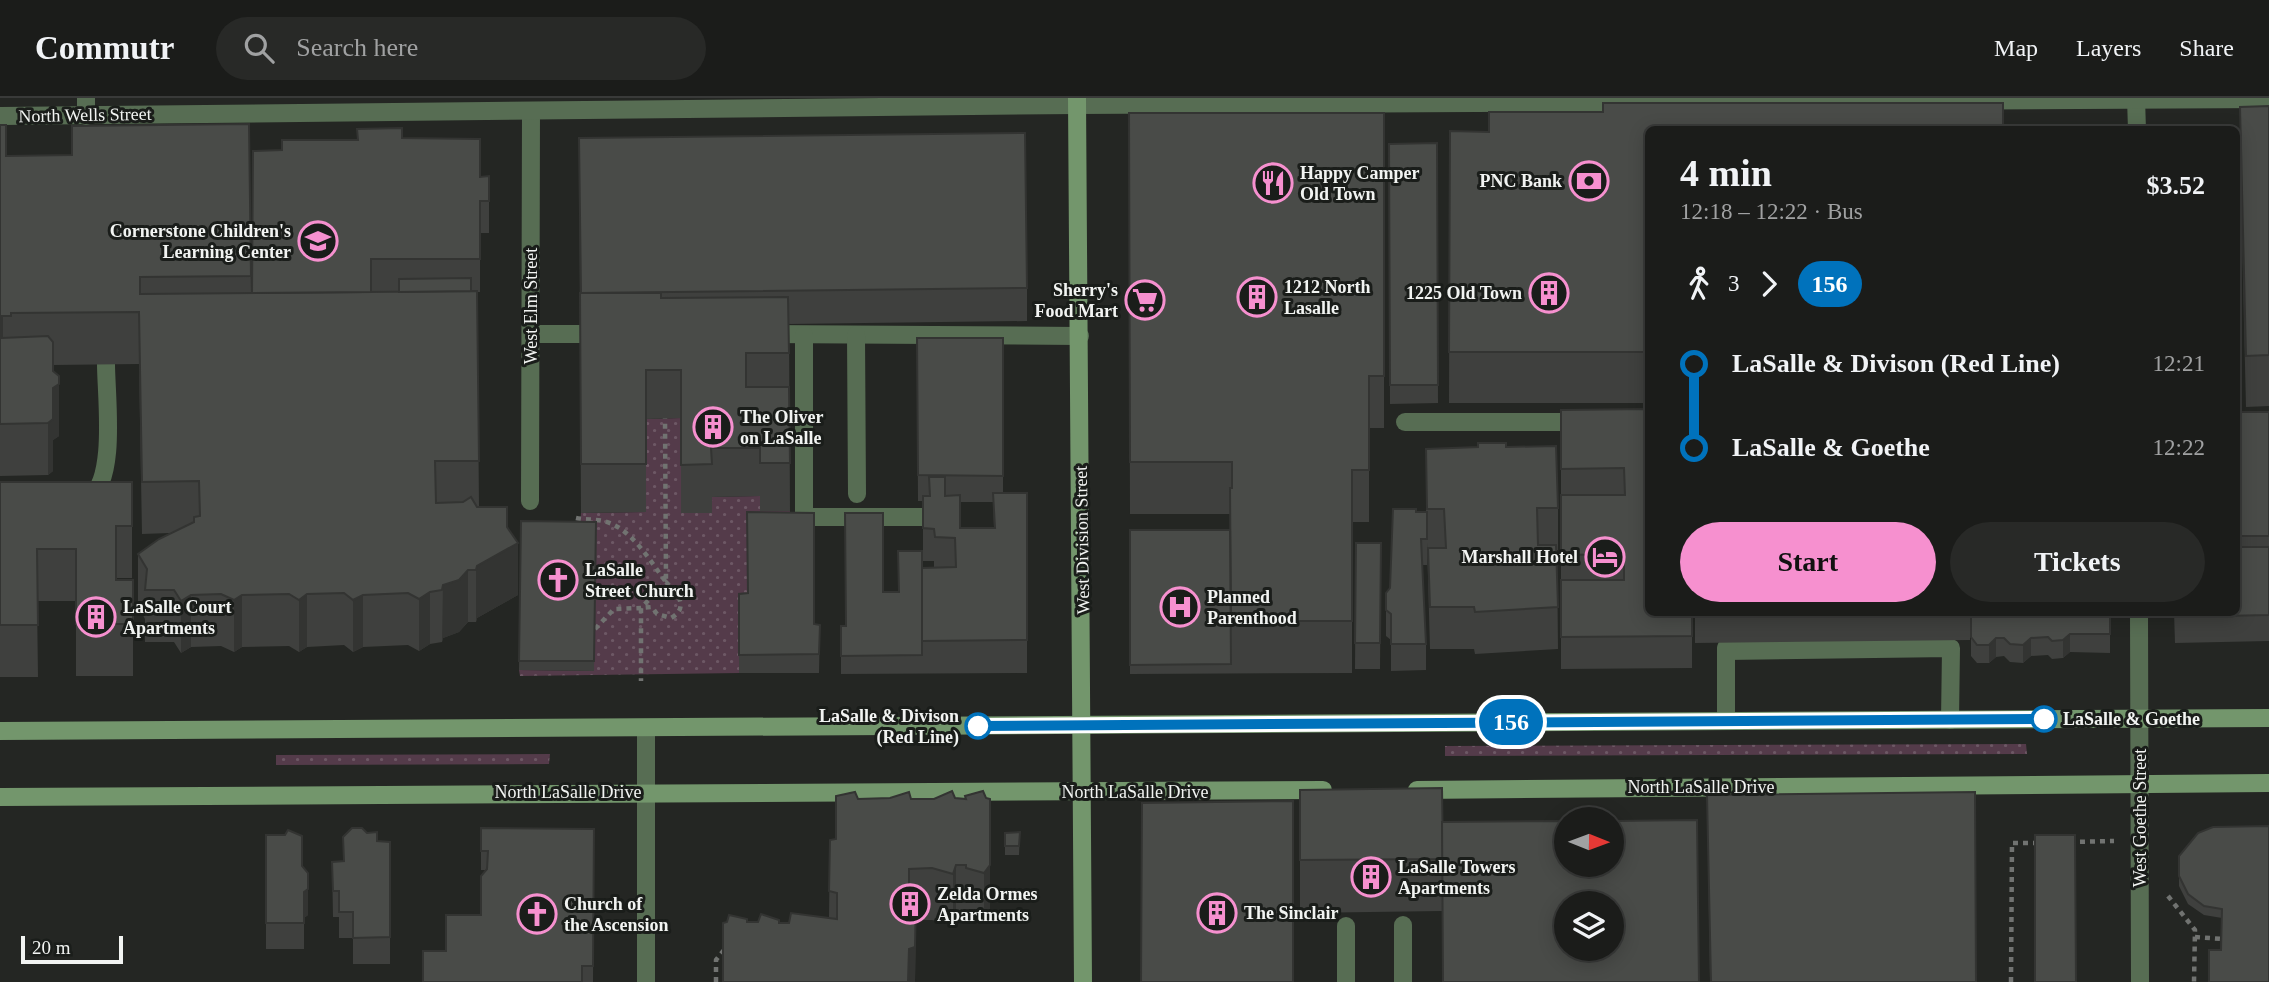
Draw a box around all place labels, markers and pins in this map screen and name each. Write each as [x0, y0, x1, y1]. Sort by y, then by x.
bank icon: PNC Bank [1568, 160, 1610, 202]
restaurant icon: Happy Camper Old Town [1252, 162, 1294, 204]
place label: Happy Camper Old Town [1300, 163, 1420, 204]
place label: PNC Bank [1479, 171, 1562, 191]
school or university icon: Cornerstone Children's Learning Center [297, 220, 339, 262]
place label: Cornerstone Children's Learning Center [110, 221, 291, 262]
building icon: 1225 Old Town [1528, 272, 1570, 314]
building icon: 1212 North Lasalle [1236, 276, 1278, 318]
place label: 1212 North Lasalle [1284, 277, 1371, 318]
supermarket icon: Sherry's Food Mart [1124, 279, 1166, 321]
place label: Sherry's Food Mart [1035, 280, 1118, 321]
place label: 1225 Old Town [1406, 283, 1522, 303]
building icon: The Oliver on LaSalle [692, 406, 734, 448]
place label: The Oliver on LaSalle [740, 407, 824, 448]
hotel icon: Marshall Hotel [1584, 536, 1626, 578]
place label: Marshall Hotel [1462, 547, 1578, 567]
church icon: LaSalle Street Church [537, 559, 579, 601]
place label: LaSalle Street Church [585, 560, 694, 601]
hospital icon: Planned Parenthood [1159, 586, 1201, 628]
place label: Planned Parenthood [1207, 587, 1297, 628]
building icon: LaSalle Court Apartments [75, 596, 117, 638]
place label: LaSalle Court Apartments [123, 597, 232, 638]
place label: LaSalle & Divison (Red Line) [819, 706, 959, 748]
marker: LaSalle & Goethe [2031, 706, 2057, 732]
place label: LaSalle & Goethe [2063, 709, 2200, 729]
marker: LaSalle & Divison (Red Line) [965, 713, 991, 739]
building icon: LaSalle Towers Apartments [1350, 856, 1392, 898]
place label: LaSalle Towers Apartments [1398, 857, 1516, 898]
building icon: Zelda Ormes Apartments [889, 883, 931, 925]
place label: Zelda Ormes Apartments [937, 884, 1038, 925]
building icon: The Sinclair [1196, 892, 1238, 934]
church icon: Church of the Ascension [516, 893, 558, 935]
place label: Church of the Ascension [564, 894, 669, 935]
place label: The Sinclair [1244, 903, 1339, 923]

